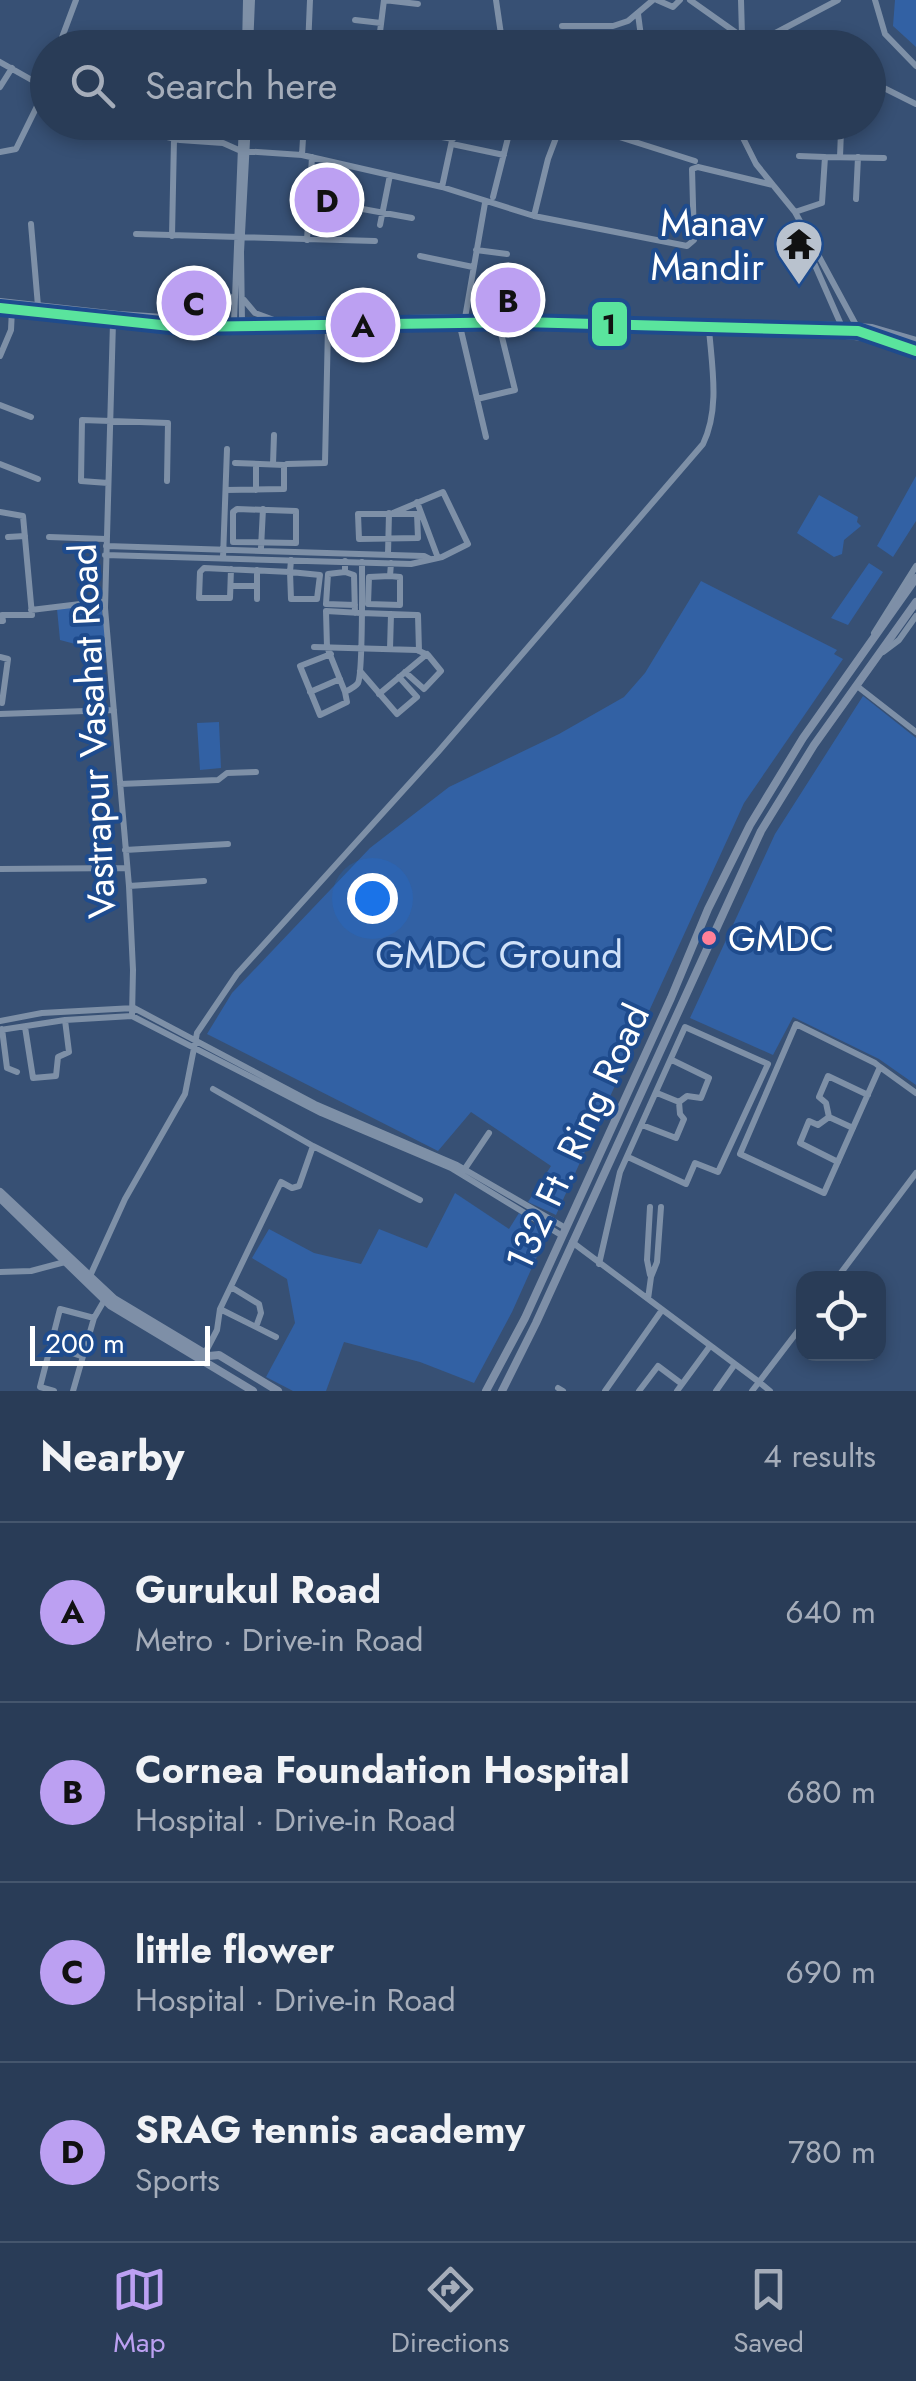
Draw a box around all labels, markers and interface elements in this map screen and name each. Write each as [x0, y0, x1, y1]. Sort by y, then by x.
search box [30, 30, 886, 140]
icon: search [65, 58, 120, 113]
text: Search here [145, 58, 337, 113]
pin: D [294, 162, 360, 238]
place label: Manav Mandir [650, 195, 764, 294]
temple icon: Manav Mandir [773, 218, 825, 286]
pin: B [476, 262, 540, 338]
pin: C [162, 266, 226, 340]
pin: A [330, 288, 396, 362]
line badge: 1 [590, 300, 629, 348]
text: 1 [602, 304, 616, 345]
street label: Vastrapur Vasahat Road [55, 542, 129, 920]
your location [347, 873, 398, 924]
place label: GMDC [728, 912, 834, 964]
park label: GMDC Ground [375, 927, 623, 982]
marker: GMDC [699, 928, 719, 948]
street label: 132 Ft. Ring Road [491, 995, 663, 1279]
map controls [796, 1271, 886, 1361]
button: locate [796, 1271, 886, 1361]
scale bar [30, 1321, 210, 1366]
text: 200 m [45, 1323, 125, 1364]
text: Nearby [40, 1426, 184, 1487]
text: 4 results [763, 1433, 876, 1479]
text: Gurukul Road [135, 1562, 381, 1617]
text: A [61, 1589, 84, 1635]
text: 640 m [785, 1589, 876, 1635]
text: Metro · Drive-in Road [135, 1617, 423, 1663]
text: Cornea Foundation Hospital [135, 1742, 630, 1797]
text: B [62, 1769, 83, 1815]
text: 680 m [786, 1769, 876, 1815]
text: Hospital · Drive-in Road [135, 1797, 456, 1843]
text: little flower [135, 1922, 334, 1977]
text: C [61, 1949, 84, 1995]
text: 690 m [785, 1949, 876, 1995]
text: Hospital · Drive-in Road [135, 1977, 456, 2023]
text: SRAG tennis academy [135, 2102, 525, 2157]
text: D [61, 2129, 84, 2175]
text: 780 m [788, 2129, 876, 2175]
text: Sports [135, 2157, 220, 2203]
tab: Map [112, 2262, 167, 2363]
tab: Directions [391, 2262, 509, 2363]
tab: Saved [733, 2262, 804, 2363]

